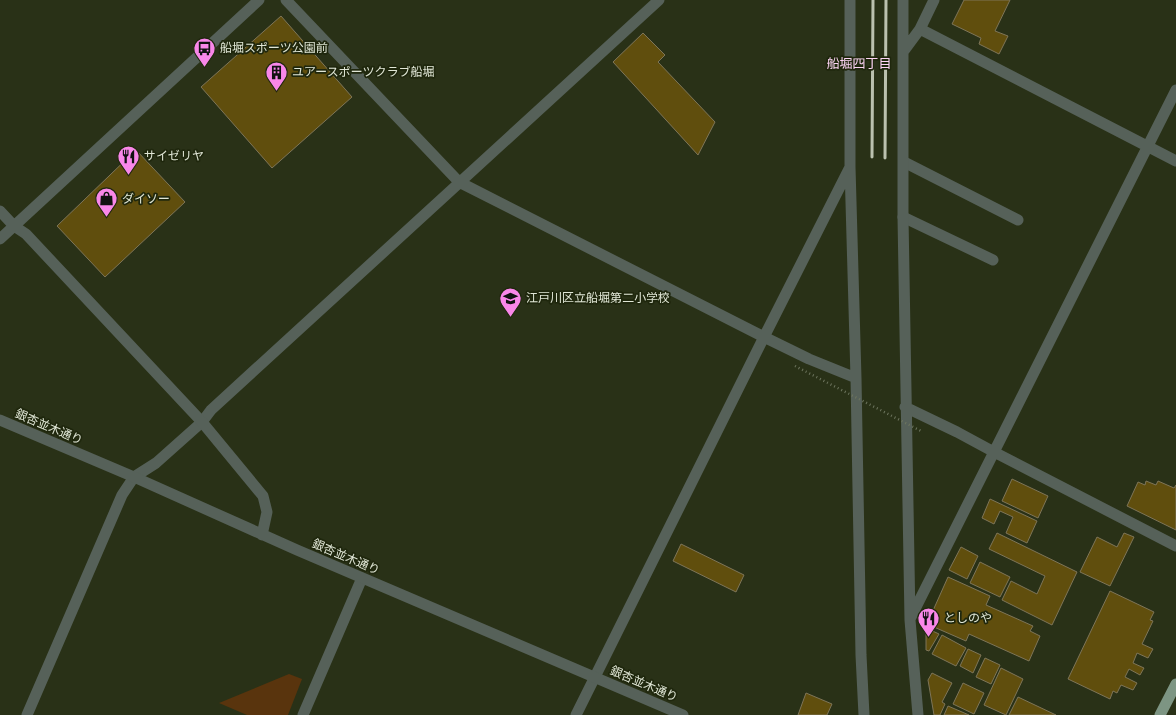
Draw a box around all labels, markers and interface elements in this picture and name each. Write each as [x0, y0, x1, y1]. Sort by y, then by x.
bus stop icon: 船堀スポーツ公園前 [192, 35, 218, 68]
place label: 船堀スポーツ公園前 [220, 41, 328, 55]
district label: 船堀四丁目 [826, 56, 892, 71]
building icon: ユアースポーツクラブ船堀 [264, 59, 290, 92]
place label: ユアースポーツクラブ船堀 [292, 65, 434, 79]
restaurant icon: サイゼリヤ [116, 143, 142, 176]
place label: サイゼリヤ [144, 149, 204, 163]
shop icon: ダイソー [94, 186, 120, 219]
place label: ダイソー [122, 192, 170, 206]
school or university icon: 江戸川区立船堀第二小学校 [498, 285, 524, 318]
place label: 江戸川区立船堀第二小学校 [526, 291, 670, 305]
street label: 銀杏並木通り [13, 406, 85, 448]
street label: 銀杏並木通り [310, 536, 382, 578]
restaurant icon: としのや [915, 605, 941, 638]
place label: としのや [944, 611, 992, 625]
street label: 銀杏並木通り [608, 663, 680, 705]

